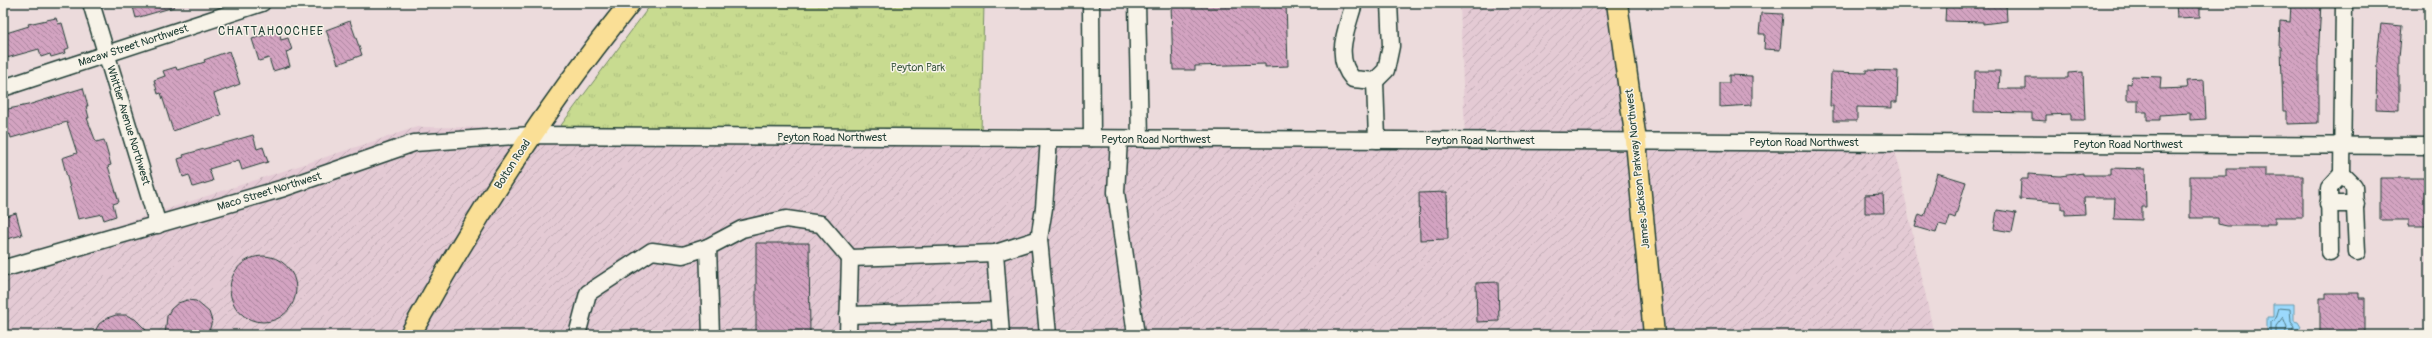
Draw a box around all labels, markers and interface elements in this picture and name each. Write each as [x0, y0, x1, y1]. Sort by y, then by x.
street label: Macaw Street Northwest [77, 21, 190, 69]
district label: CHATTAHOOCHEE [218, 24, 324, 39]
park label: Peyton Park [891, 61, 946, 74]
street label: Whittier Avenue Northwest [104, 64, 153, 187]
street label: James Jackson Parkway Northwest [1623, 88, 1652, 250]
street label: Peyton Road Northwest [777, 131, 887, 144]
street label: Peyton Road Northwest [1101, 133, 1211, 146]
street label: Peyton Road Northwest [1425, 134, 1535, 147]
street label: Peyton Road Northwest [1749, 136, 1859, 149]
street label: Bolton Road [492, 137, 533, 191]
street label: Peyton Road Northwest [2073, 138, 2183, 151]
street label: Maco Street Northwest [216, 169, 323, 214]

